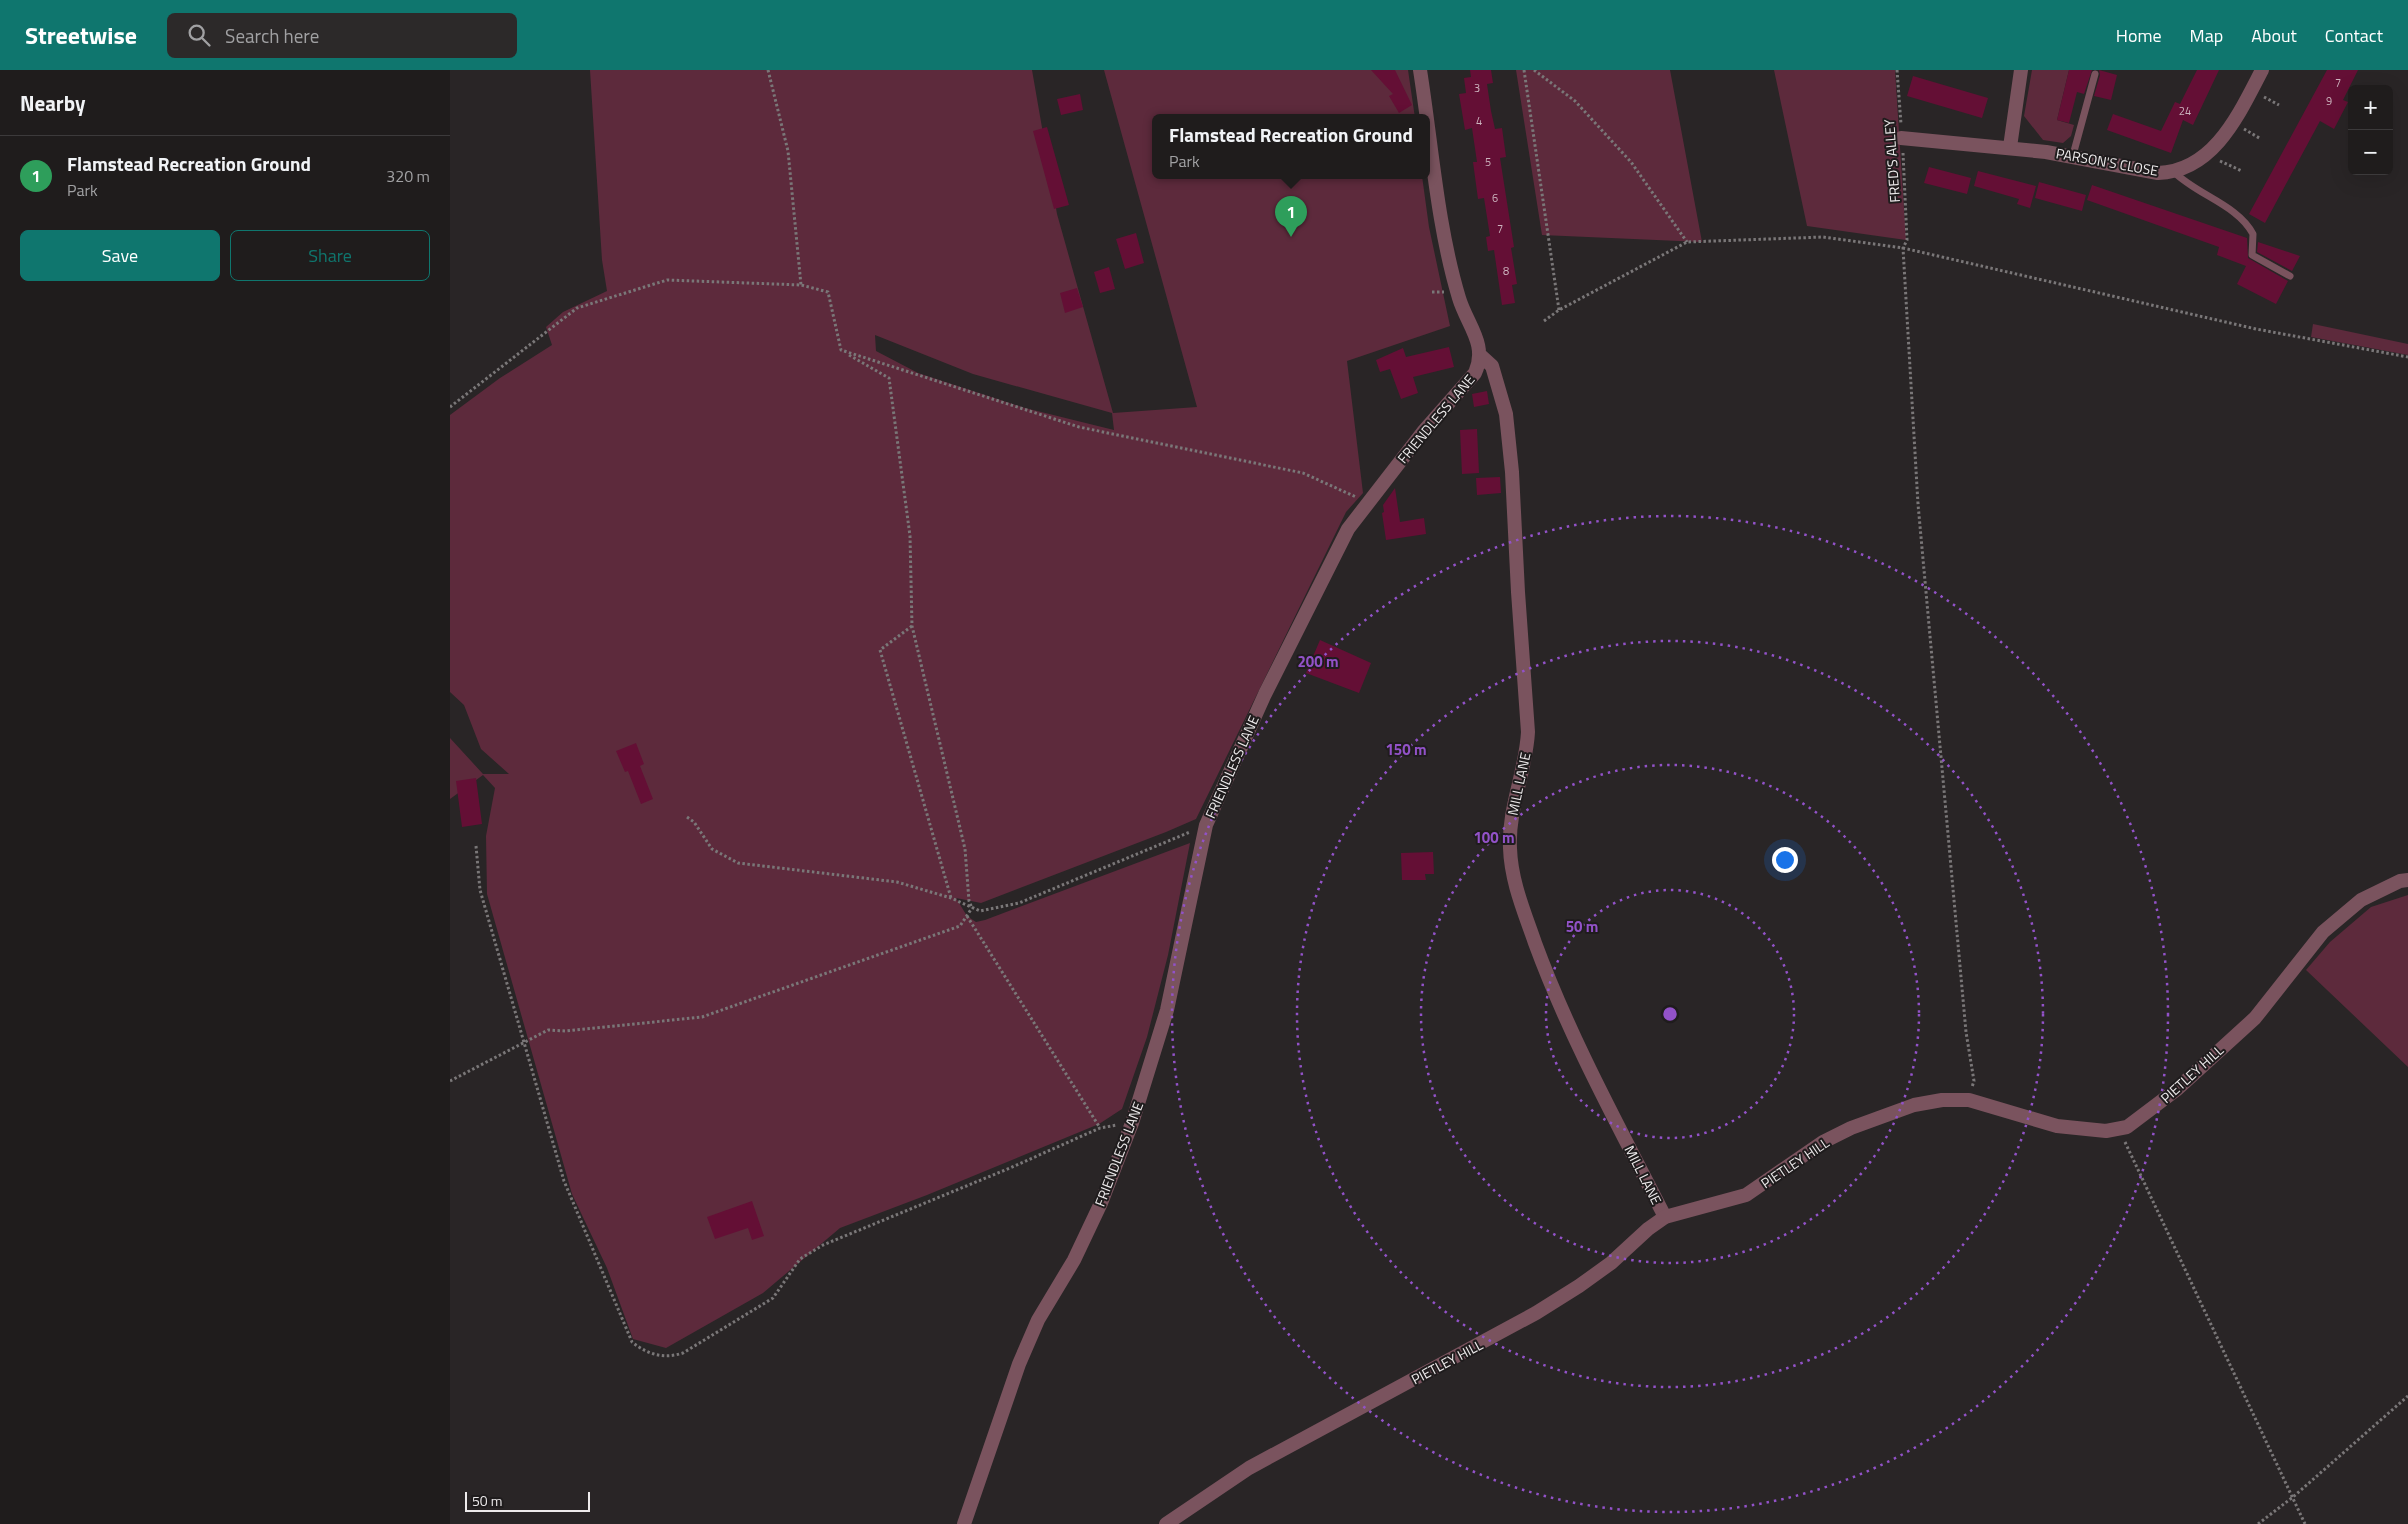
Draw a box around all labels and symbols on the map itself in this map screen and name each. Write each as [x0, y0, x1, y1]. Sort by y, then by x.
house number: 7 [2335, 75, 2341, 91]
house number: 3 [1474, 80, 1480, 96]
house number: 9 [2326, 93, 2332, 109]
house number: 24 [2179, 103, 2191, 119]
house number: 4 [1476, 113, 1482, 129]
street label: FRED'S ALLEY [1878, 118, 1905, 203]
street label: PARSON'S CLOSE [2054, 142, 2160, 181]
house number: 5 [1485, 154, 1491, 170]
house number: 6 [1492, 190, 1498, 206]
pin: 1 [1275, 196, 1307, 237]
house number: 7 [1497, 221, 1503, 237]
house number: 8 [1503, 263, 1509, 279]
street label: FRIENDLESS LANE [1392, 369, 1479, 468]
text: 200 m [1297, 650, 1339, 673]
street label: FRIENDLESS LANE [1199, 712, 1264, 822]
text: 150 m [1385, 738, 1427, 761]
street label: MILL LANE [1502, 750, 1535, 817]
text: 100 m [1473, 826, 1515, 849]
your location [1772, 847, 1798, 873]
text: 50 m [1566, 915, 1598, 938]
centre of rings [1661, 1005, 1679, 1023]
street label: PIETLEY HILL [2156, 1039, 2228, 1108]
street label: FRIENDLESS LANE [1089, 1098, 1148, 1209]
street label: PIETLEY HILL [1756, 1132, 1833, 1193]
street label: MILL LANE [1620, 1142, 1667, 1208]
street label: PIETLEY HILL [1407, 1334, 1486, 1389]
scale bar [465, 1489, 590, 1512]

